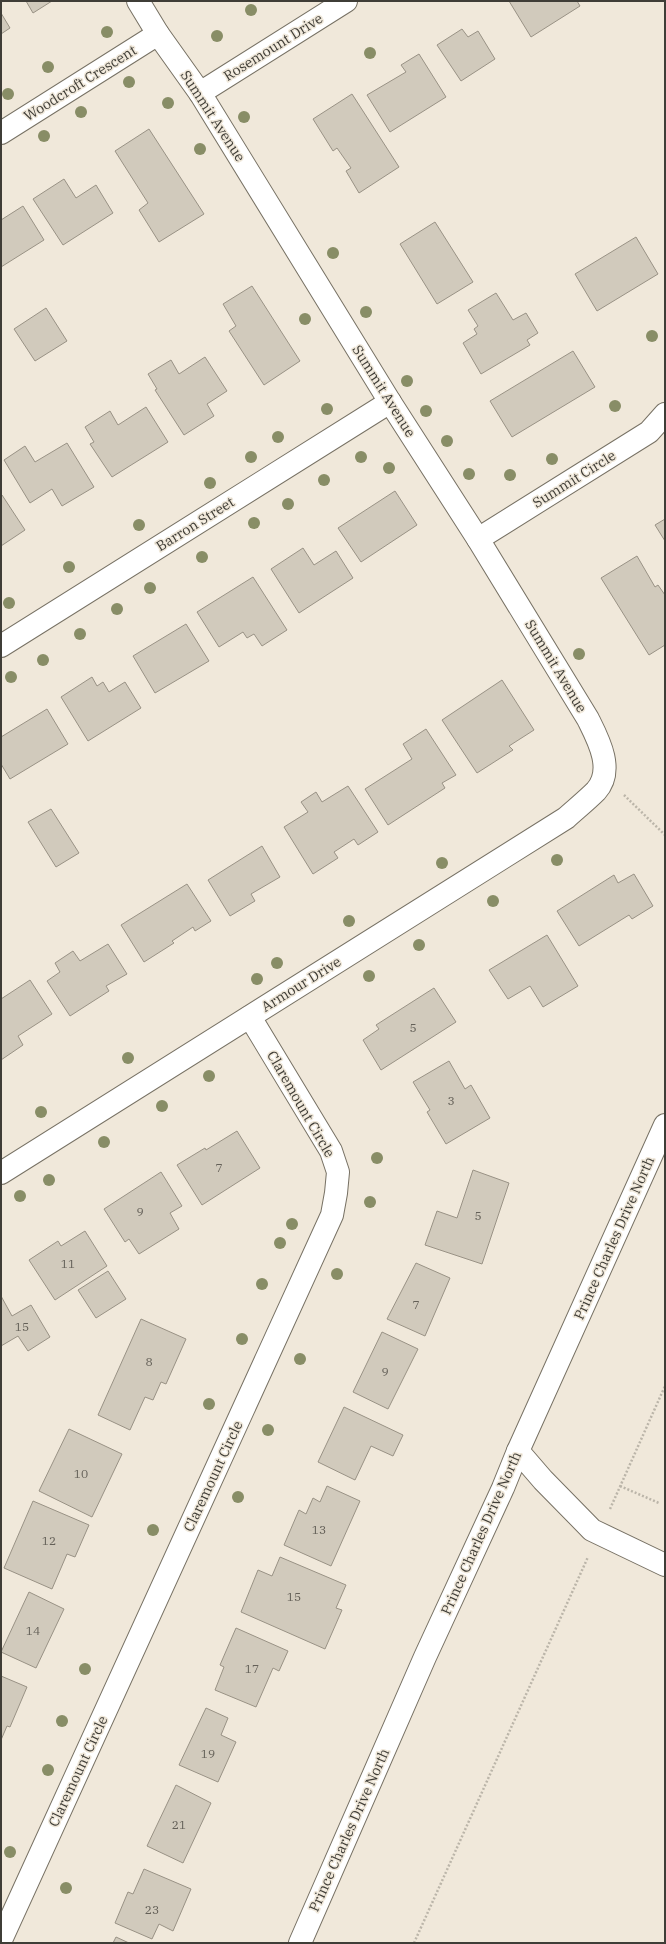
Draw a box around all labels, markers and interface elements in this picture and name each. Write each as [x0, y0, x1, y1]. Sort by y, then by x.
street label: Rosemount Drive [220, 9, 326, 85]
street label: Woodcroft Crescent [20, 41, 140, 125]
street label: Summit Avenue [177, 67, 249, 165]
street label: Summit Avenue [348, 342, 420, 440]
street label: Summit Circle [529, 446, 619, 512]
street label: Barron Street [153, 493, 237, 555]
street label: Summit Avenue [521, 616, 591, 716]
street label: Armour Drive [258, 952, 344, 1016]
house number: 5 [409, 1020, 417, 1035]
street label: Claremount Circle [263, 1047, 339, 1161]
house number: 3 [447, 1093, 455, 1108]
street label: Prince Charles Drive North [570, 1153, 658, 1322]
house number: 7 [215, 1160, 223, 1175]
house number: 9 [136, 1204, 144, 1219]
house number: 5 [474, 1208, 482, 1223]
house number: 11 [61, 1256, 75, 1271]
house number: 7 [412, 1297, 420, 1312]
house number: 15 [15, 1319, 29, 1334]
house number: 8 [145, 1354, 153, 1369]
house number: 9 [381, 1364, 389, 1379]
street label: Claremount Circle [179, 1418, 247, 1534]
street label: Prince Charles Drive North [437, 1448, 525, 1617]
house number: 10 [74, 1466, 88, 1481]
house number: 13 [312, 1522, 326, 1537]
house number: 12 [42, 1533, 56, 1548]
house number: 15 [287, 1589, 301, 1604]
house number: 14 [26, 1623, 40, 1638]
house number: 17 [245, 1661, 259, 1676]
street label: Claremount Circle [44, 1713, 112, 1829]
street label: Prince Charles Drive North [305, 1745, 393, 1914]
house number: 19 [201, 1746, 215, 1761]
house number: 21 [172, 1817, 186, 1832]
house number: 23 [145, 1902, 159, 1917]

